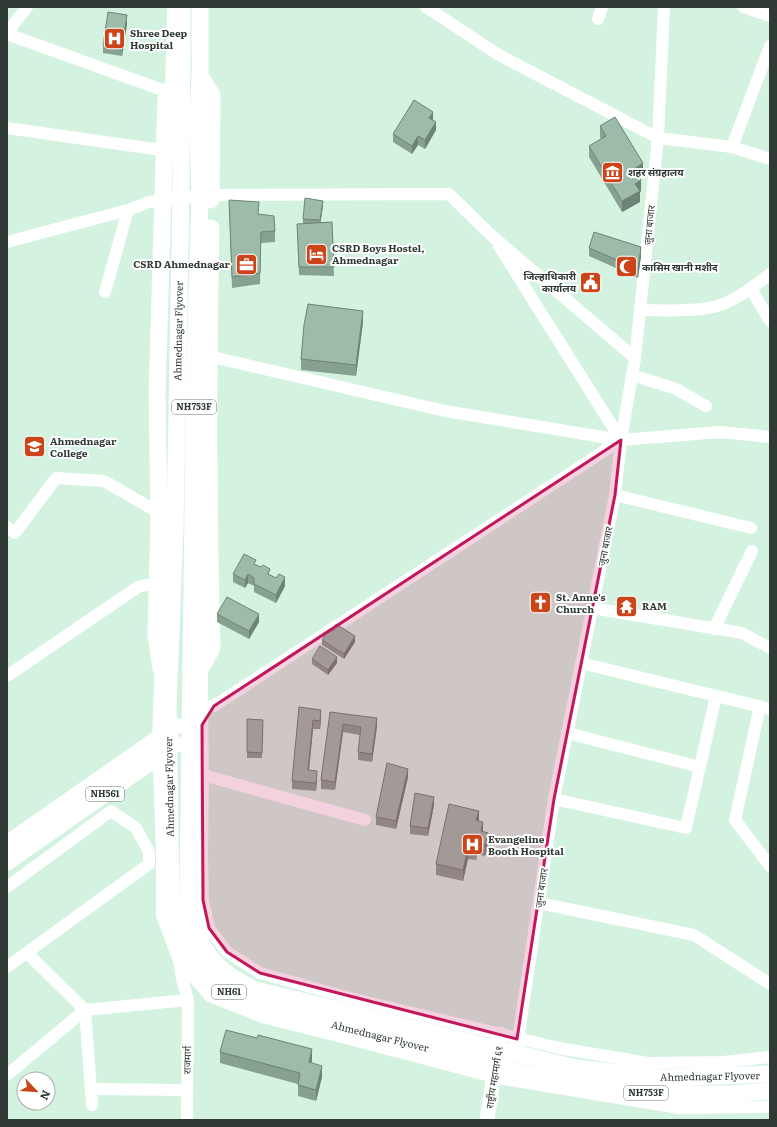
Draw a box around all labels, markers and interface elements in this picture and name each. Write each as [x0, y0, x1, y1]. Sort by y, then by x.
place label: Shree Deep Hospital [130, 25, 188, 52]
hospital icon: Shree Deep Hospital [102, 26, 128, 52]
museum icon: शहर संग्रहालय [599, 159, 625, 185]
place label: शहर संग्रहालय [628, 164, 684, 179]
street label: जुना बाजार [639, 203, 658, 246]
place label: CSRD Boys Hostel, Ahmednagar [332, 240, 424, 267]
hotel icon: CSRD Boys Hostel, Ahmednagar [303, 241, 329, 267]
office icon: CSRD Ahmednagar [233, 251, 259, 277]
mosque icon: कासिम खानी मशीद [613, 254, 639, 280]
place label: CSRD Ahmednagar [133, 256, 231, 271]
place label: कासिम खानी मशीद [642, 259, 718, 274]
place label: जिल्हाधिकारी कार्यालय [524, 268, 577, 295]
public building icon: जिल्हाधिकारी कार्यालय [578, 269, 604, 295]
street label: Ahmednagar Flyover [169, 281, 186, 381]
road number: NH753F [172, 400, 216, 414]
place label: Ahmednagar College [50, 433, 117, 460]
school or university icon: Ahmednagar College [22, 434, 48, 460]
street label: जुना बाजार [593, 524, 616, 567]
place label: St. Anne's Church [556, 589, 605, 616]
church icon: St. Anne's Church [528, 590, 554, 616]
temple icon: RAM [614, 593, 640, 619]
place label: RAM [642, 598, 667, 613]
street label: Ahmednagar Flyover [160, 737, 177, 837]
road number: NH561 [86, 787, 124, 801]
place label: Evangeline Booth Hospital [488, 831, 564, 858]
hospital icon: Evangeline Booth Hospital [460, 832, 486, 858]
street label: जुना बाजार [530, 866, 551, 909]
road number: NH61 [212, 985, 246, 999]
street label: Ahmednagar Flyover [330, 1016, 431, 1055]
street label: राष्ट्रीय महामार्ग ६१ [481, 1044, 506, 1109]
street label: राजमार्ग [179, 1045, 194, 1074]
street label: Ahmednagar Flyover [660, 1067, 760, 1084]
north arrow [16, 1071, 56, 1111]
road number: NH753F [624, 1086, 668, 1100]
text: N [37, 1088, 55, 1103]

